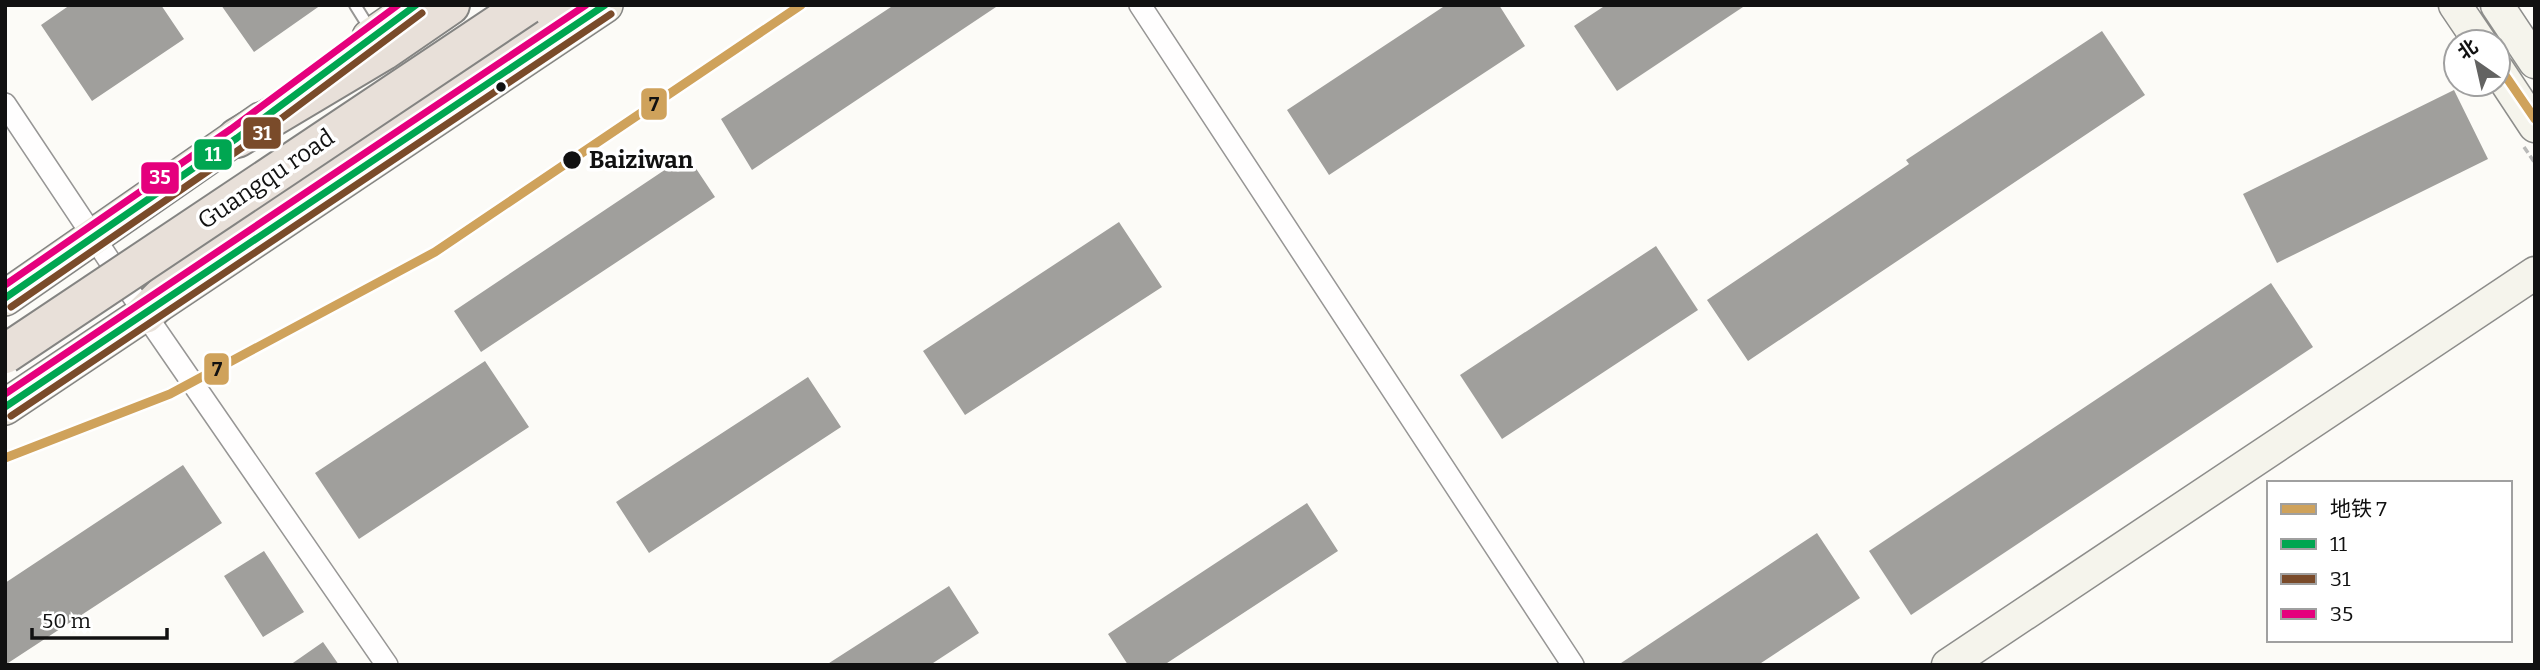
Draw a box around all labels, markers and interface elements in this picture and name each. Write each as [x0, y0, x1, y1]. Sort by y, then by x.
north arrow [2442, 28, 2512, 98]
text: 北 [2453, 34, 2482, 64]
unlabelled marker [494, 80, 508, 94]
line badge: 7 [640, 87, 668, 121]
text: 7 [649, 93, 659, 116]
line badge: 31 [242, 116, 282, 150]
text: 31 [252, 122, 272, 145]
street label: Guangqu road [192, 123, 340, 235]
line badge: 11 [193, 138, 233, 171]
text: 11 [205, 143, 222, 166]
place label: Baiziwan [589, 146, 694, 174]
marker: Baiziwan [561, 149, 583, 171]
line badge: 35 [140, 161, 180, 195]
text: 35 [149, 166, 171, 189]
line badge: 7 [203, 352, 230, 386]
text: 7 [212, 358, 222, 381]
legend [2267, 481, 2512, 642]
text: 地铁 7 [2330, 496, 2387, 522]
text: 11 [2330, 531, 2348, 557]
text: 31 [2330, 566, 2351, 592]
scale bar [32, 596, 166, 640]
text: 35 [2330, 601, 2353, 627]
text: 50 m [42, 608, 91, 634]

